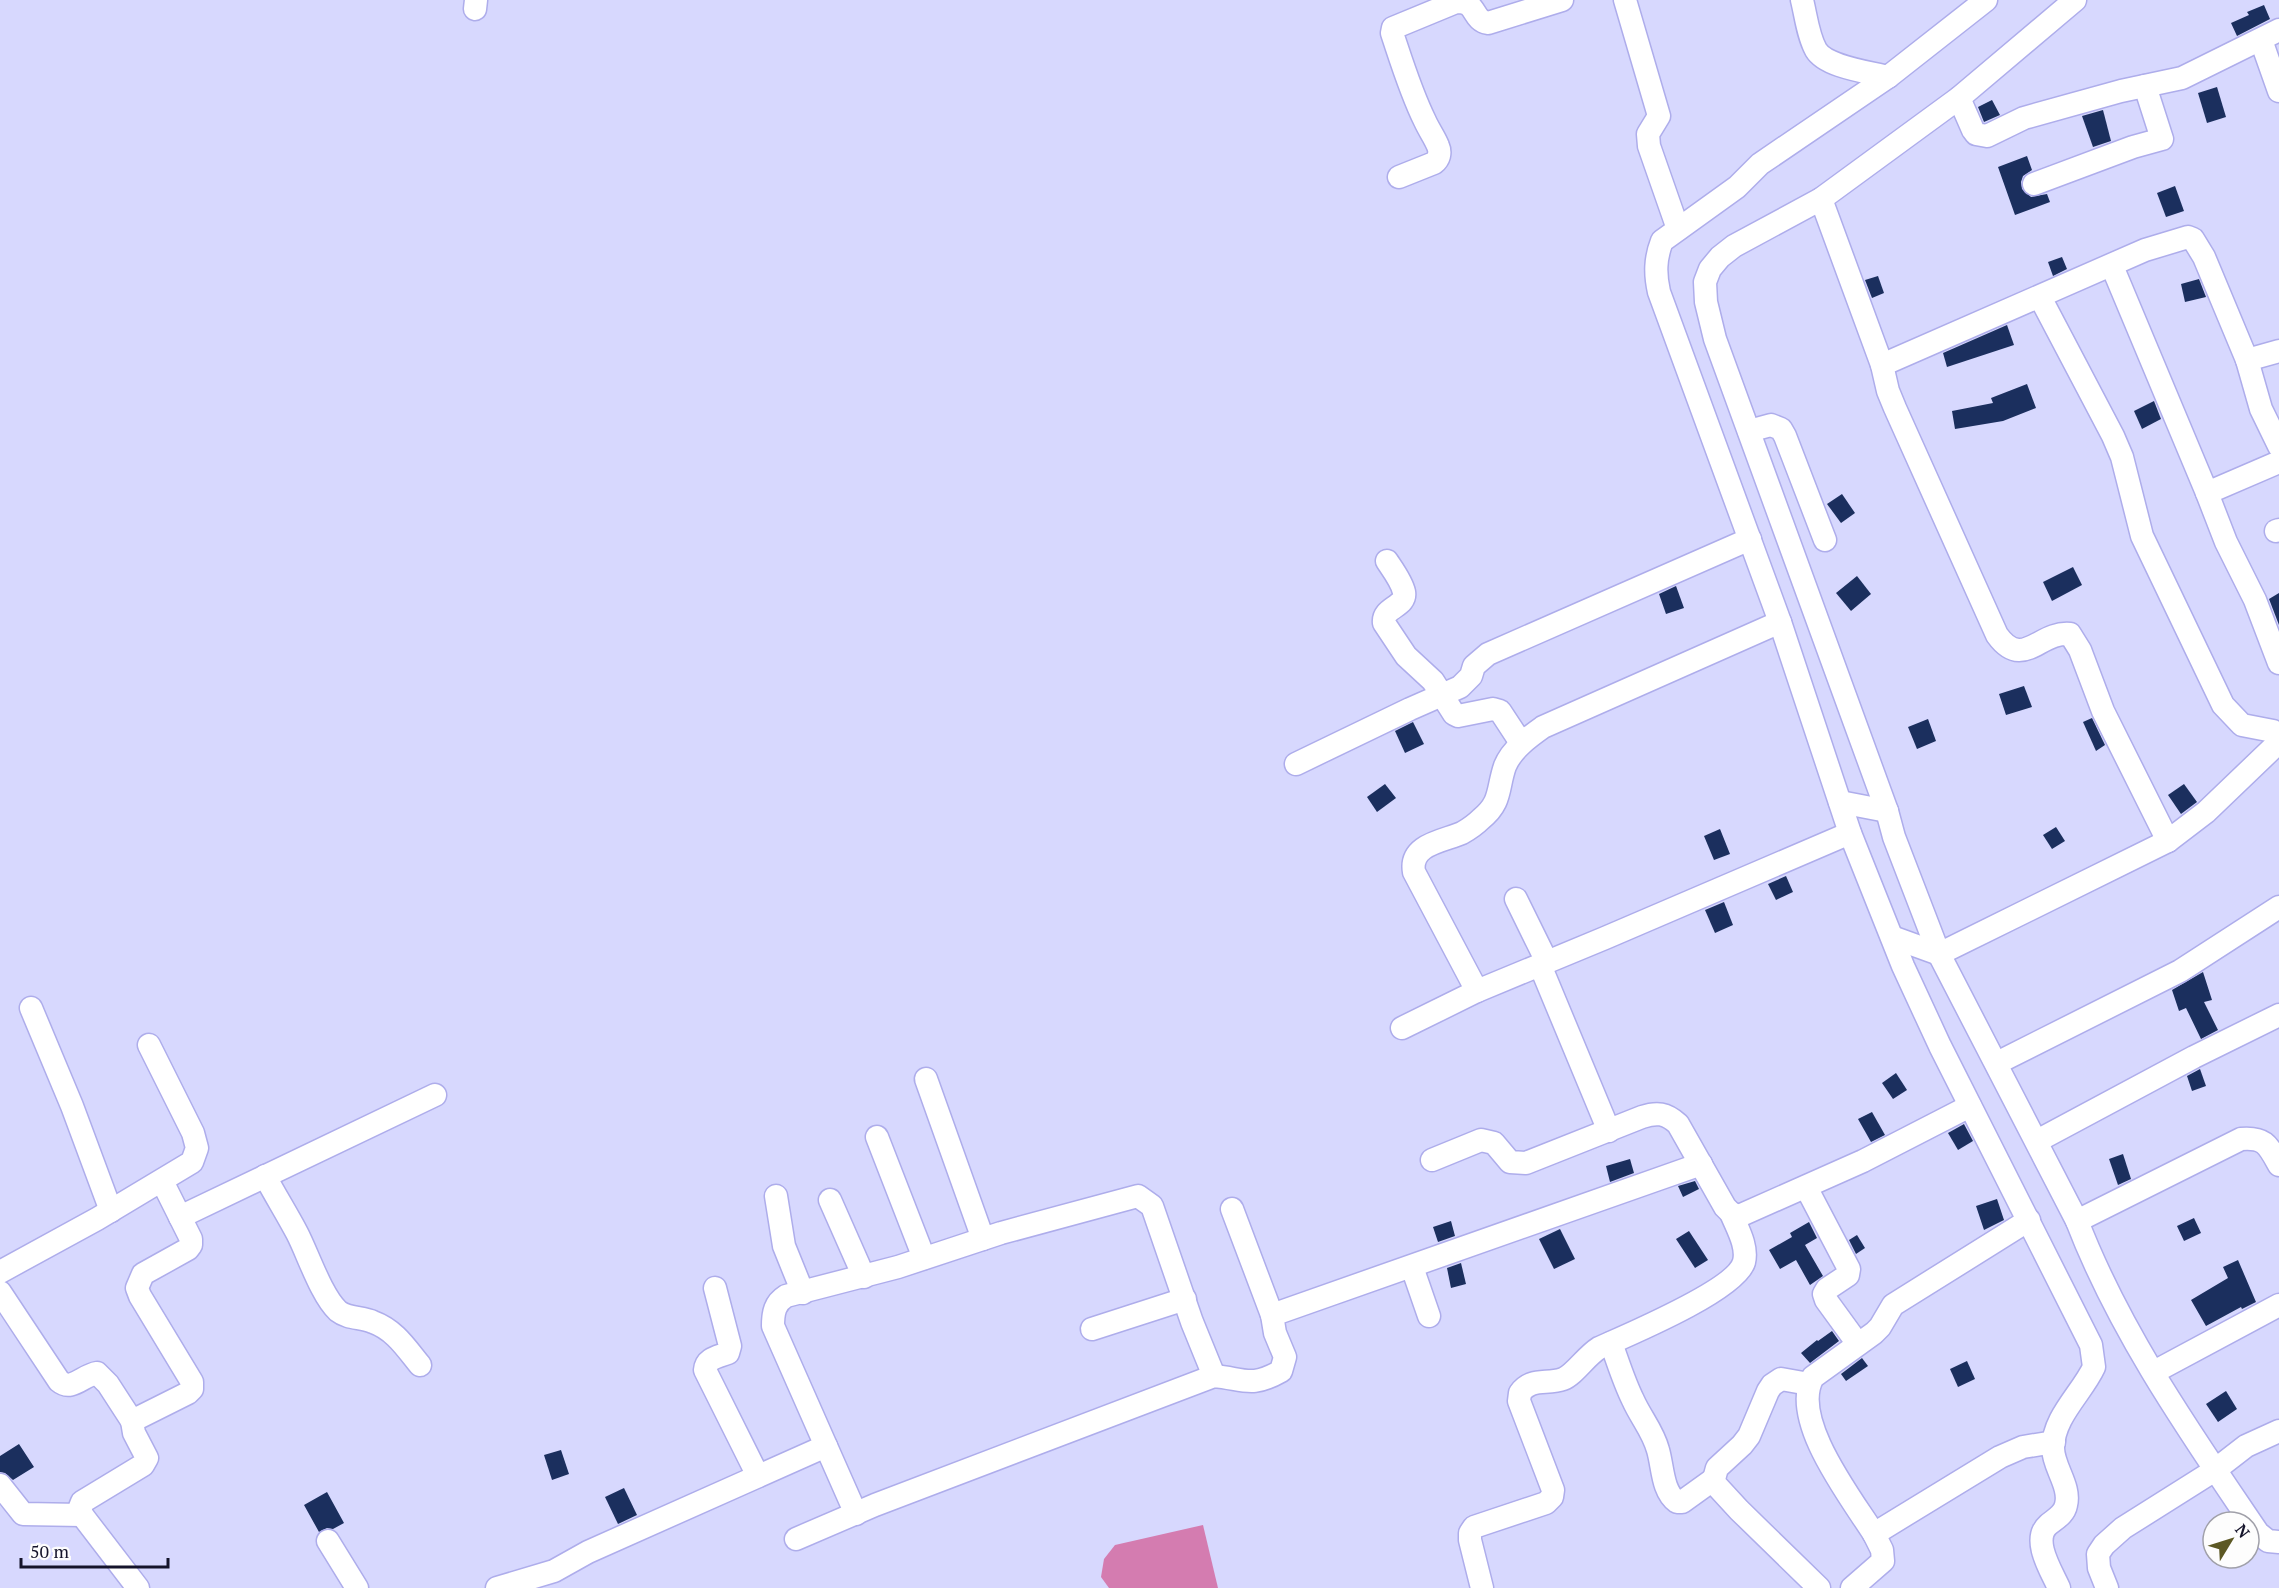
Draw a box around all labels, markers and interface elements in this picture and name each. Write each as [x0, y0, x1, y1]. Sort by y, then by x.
north arrow [2201, 1510, 2261, 1570]
text: N [2230, 1519, 2255, 1542]
scale bar [21, 1531, 168, 1569]
text: 50 m [30, 1539, 70, 1563]

